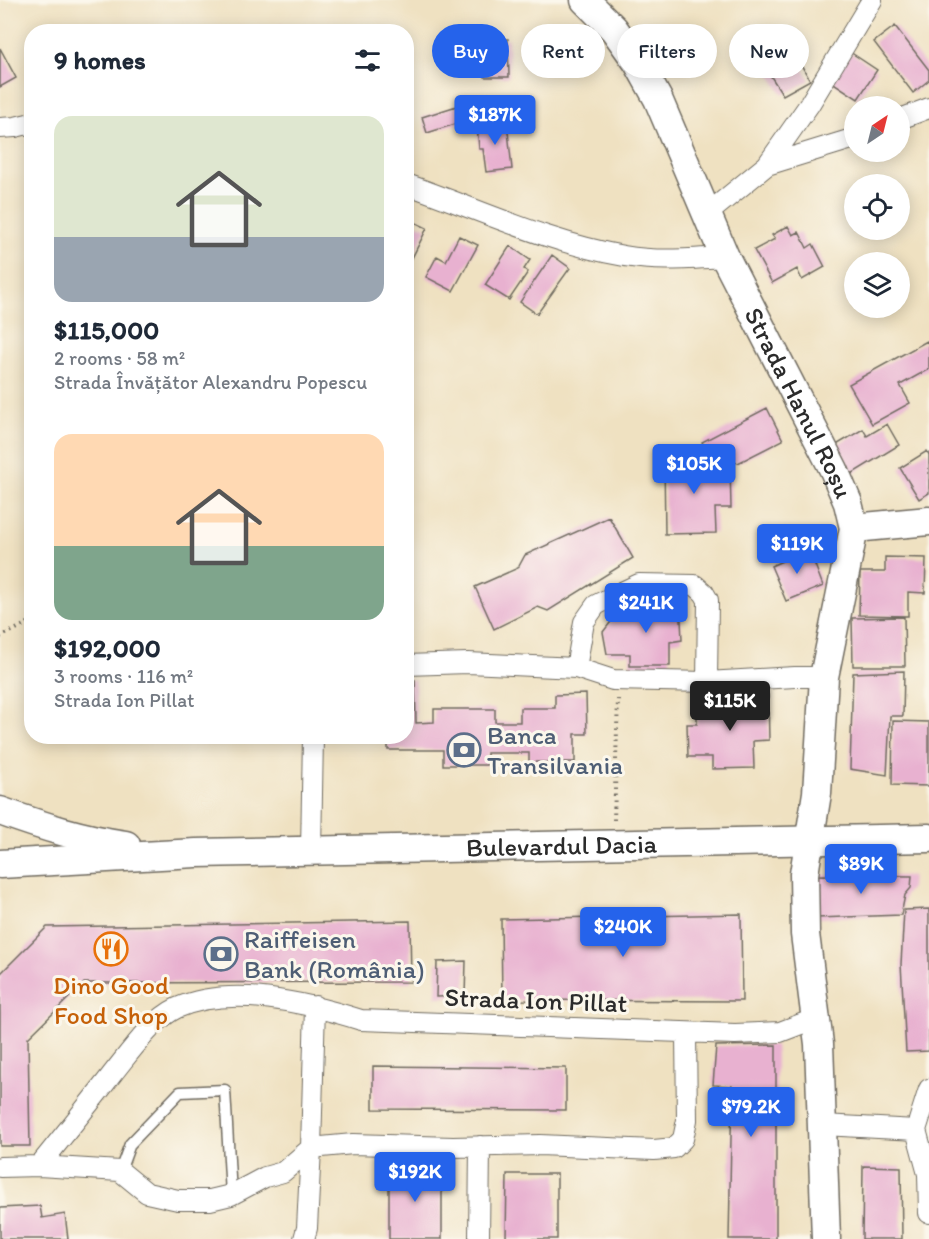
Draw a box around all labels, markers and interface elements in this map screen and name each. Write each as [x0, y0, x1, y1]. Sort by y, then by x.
chip: Buy [432, 24, 509, 78]
chip: Rent [521, 24, 605, 78]
chip: Filters [617, 24, 717, 78]
chip: New [729, 24, 809, 78]
text: 9 homes [54, 44, 146, 76]
icon: filters [351, 44, 384, 77]
pin: $187K [453, 95, 537, 146]
north arrow [844, 96, 910, 162]
map controls [844, 96, 910, 318]
text: $187K [468, 102, 522, 126]
icon: home [165, 155, 273, 263]
button: locate [844, 174, 910, 240]
button: layers [844, 252, 910, 318]
street label: Strada Hanul Roșu [737, 302, 860, 503]
text: $115,000 [54, 314, 159, 346]
text: 2 rooms · 58 m² [54, 346, 185, 370]
text: Strada Învățător Alexandru Popescu [54, 370, 367, 394]
pin: $105K [652, 444, 736, 495]
text: $105K [666, 451, 722, 475]
icon: home [165, 473, 273, 581]
pin: $119K [755, 524, 839, 575]
text: $119K [771, 531, 823, 555]
pin: $241K [604, 583, 688, 634]
text: $241K [619, 590, 673, 614]
text: $192,000 [54, 632, 161, 664]
text: 3 rooms · 116 m² [54, 664, 193, 688]
pin: $115K [688, 681, 772, 732]
text: Strada Ion Pillat [54, 688, 195, 712]
text: $115K [704, 688, 756, 712]
place label: Banca Transilvania [487, 719, 623, 781]
bank icon: Banca Transilvania [446, 732, 482, 768]
street label: Bulevardul Dacia [466, 828, 658, 863]
pin: $89K [825, 844, 897, 895]
text: $89K [839, 851, 883, 875]
pin: $240K [581, 907, 665, 958]
text: $240K [594, 914, 652, 938]
place label: Raiffeisen Bank (România) [244, 923, 425, 985]
restaurant icon: Dino Good Food Shop [93, 931, 129, 967]
bank icon: Raiffeisen Bank (România) [203, 936, 239, 972]
place label: Dino Good Food Shop [53, 969, 169, 1031]
street label: Strada Ion Pillat [444, 981, 628, 1019]
pin: $79.2K [702, 1087, 800, 1138]
text: $79.2K [722, 1094, 780, 1118]
pin: $192K [373, 1152, 457, 1203]
text: $192K [388, 1159, 442, 1183]

